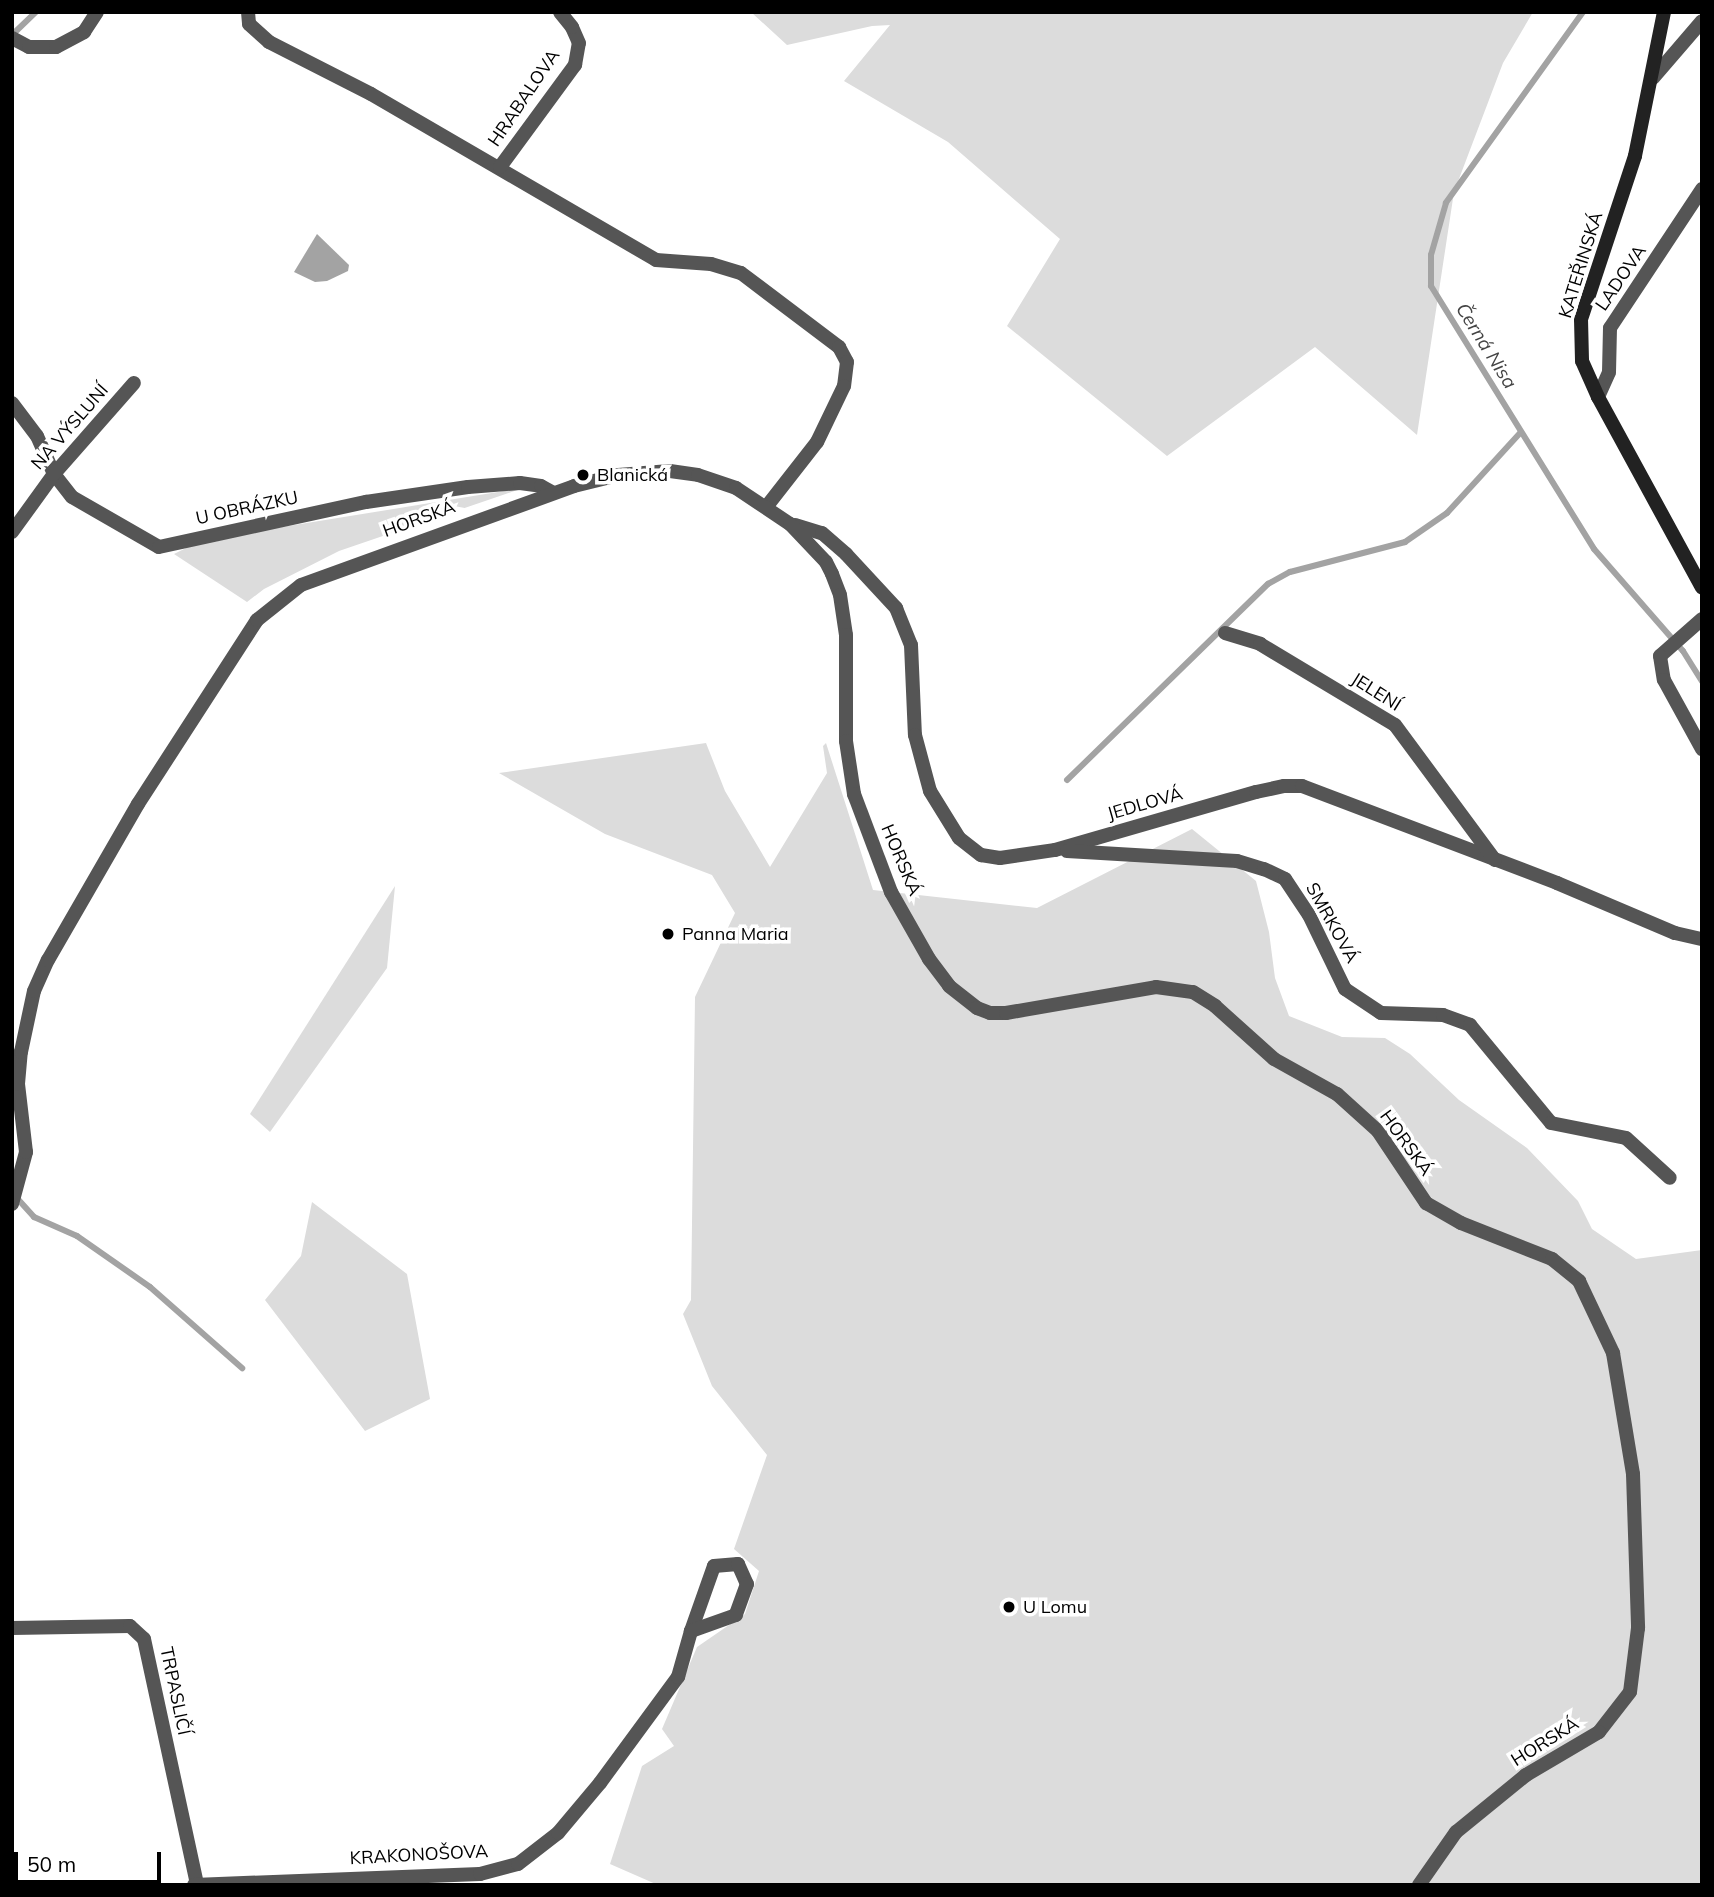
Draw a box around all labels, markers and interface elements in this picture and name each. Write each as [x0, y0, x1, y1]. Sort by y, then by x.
street label: HRABALOVA [484, 45, 564, 151]
street label: KATEŘINSKÁ [1555, 209, 1607, 321]
street label: LADOVA [1591, 241, 1651, 315]
water label: Černá Nisa [1451, 299, 1521, 393]
street label: NA VÝSLUNÍ [27, 380, 113, 474]
place label: Blanická [597, 464, 668, 486]
marker: Blanická [575, 467, 591, 483]
street label: U OBRÁZKU [194, 487, 300, 529]
street label: HORSKÁ [380, 496, 458, 542]
street label: JELENÍ [1347, 668, 1405, 716]
street label: JEDLOVÁ [1105, 783, 1185, 825]
street label: HORSKÁ [876, 821, 926, 899]
street label: SMRKOVÁ [1301, 879, 1363, 967]
place label: Panna Maria [682, 923, 789, 945]
marker: Panna Maria [660, 926, 676, 942]
street label: HORSKÁ [1375, 1106, 1437, 1180]
place label: U Lomu [1023, 1596, 1087, 1618]
marker: U Lomu [1001, 1599, 1017, 1615]
street label: TRPASLIČÍ [155, 1645, 195, 1737]
street label: HORSKÁ [1507, 1713, 1583, 1771]
scale bar [18, 1838, 164, 1882]
street label: KRAKONOŠOVA [349, 1841, 489, 1869]
text: 50 m [27, 1851, 76, 1877]

